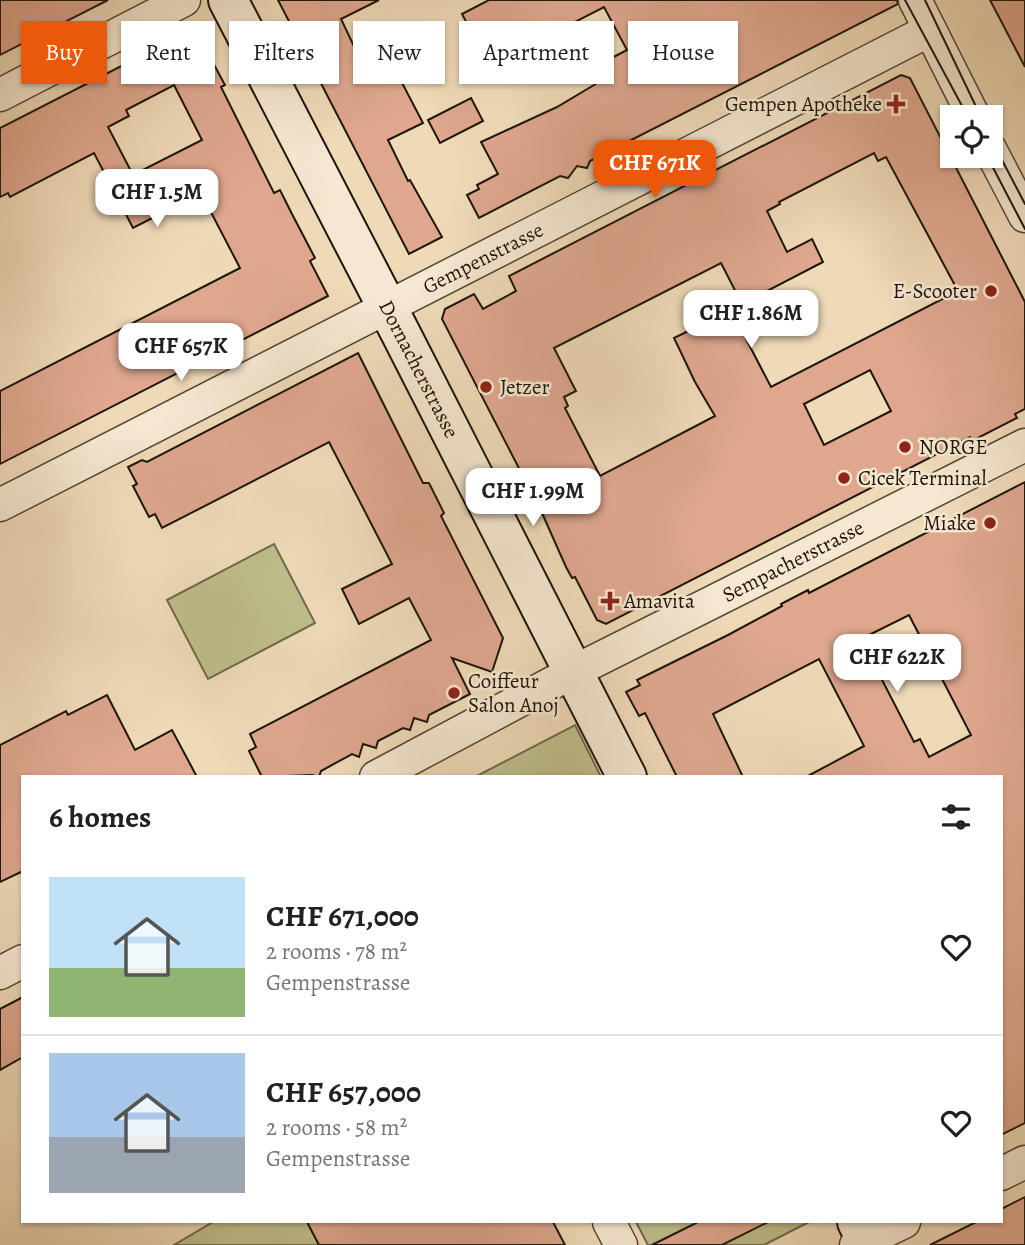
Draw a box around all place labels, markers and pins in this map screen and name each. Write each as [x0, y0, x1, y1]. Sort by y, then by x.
place label: Gempen Apotheke [725, 90, 882, 118]
marker: Gempen Apotheke [888, 96, 904, 112]
pin: CHF 671K [583, 140, 727, 200]
pin: CHF 1.5M [85, 170, 229, 229]
place label: E-Scooter [893, 277, 977, 305]
marker: E-Scooter [983, 283, 999, 299]
pin: CHF 1.86M [671, 290, 831, 350]
pin: CHF 657K [109, 324, 253, 383]
place label: Jetzer [500, 373, 549, 401]
marker: Jetzer [478, 379, 494, 395]
place label: NORGE [919, 433, 988, 461]
marker: NORGE [897, 439, 913, 455]
place label: Cicek Terminal [858, 464, 987, 492]
pin: CHF 1.99M [453, 468, 613, 528]
marker: Cicek Terminal [836, 470, 852, 486]
place label: Miake [923, 509, 976, 537]
marker: Miake [982, 515, 998, 531]
place label: Amavita [623, 587, 695, 615]
marker: Amavita [602, 593, 618, 609]
pin: CHF 622K [825, 634, 969, 694]
place label: Coiffeur Salon Anoj [468, 667, 559, 719]
marker: Coiffeur Salon Anoj [446, 685, 462, 701]

